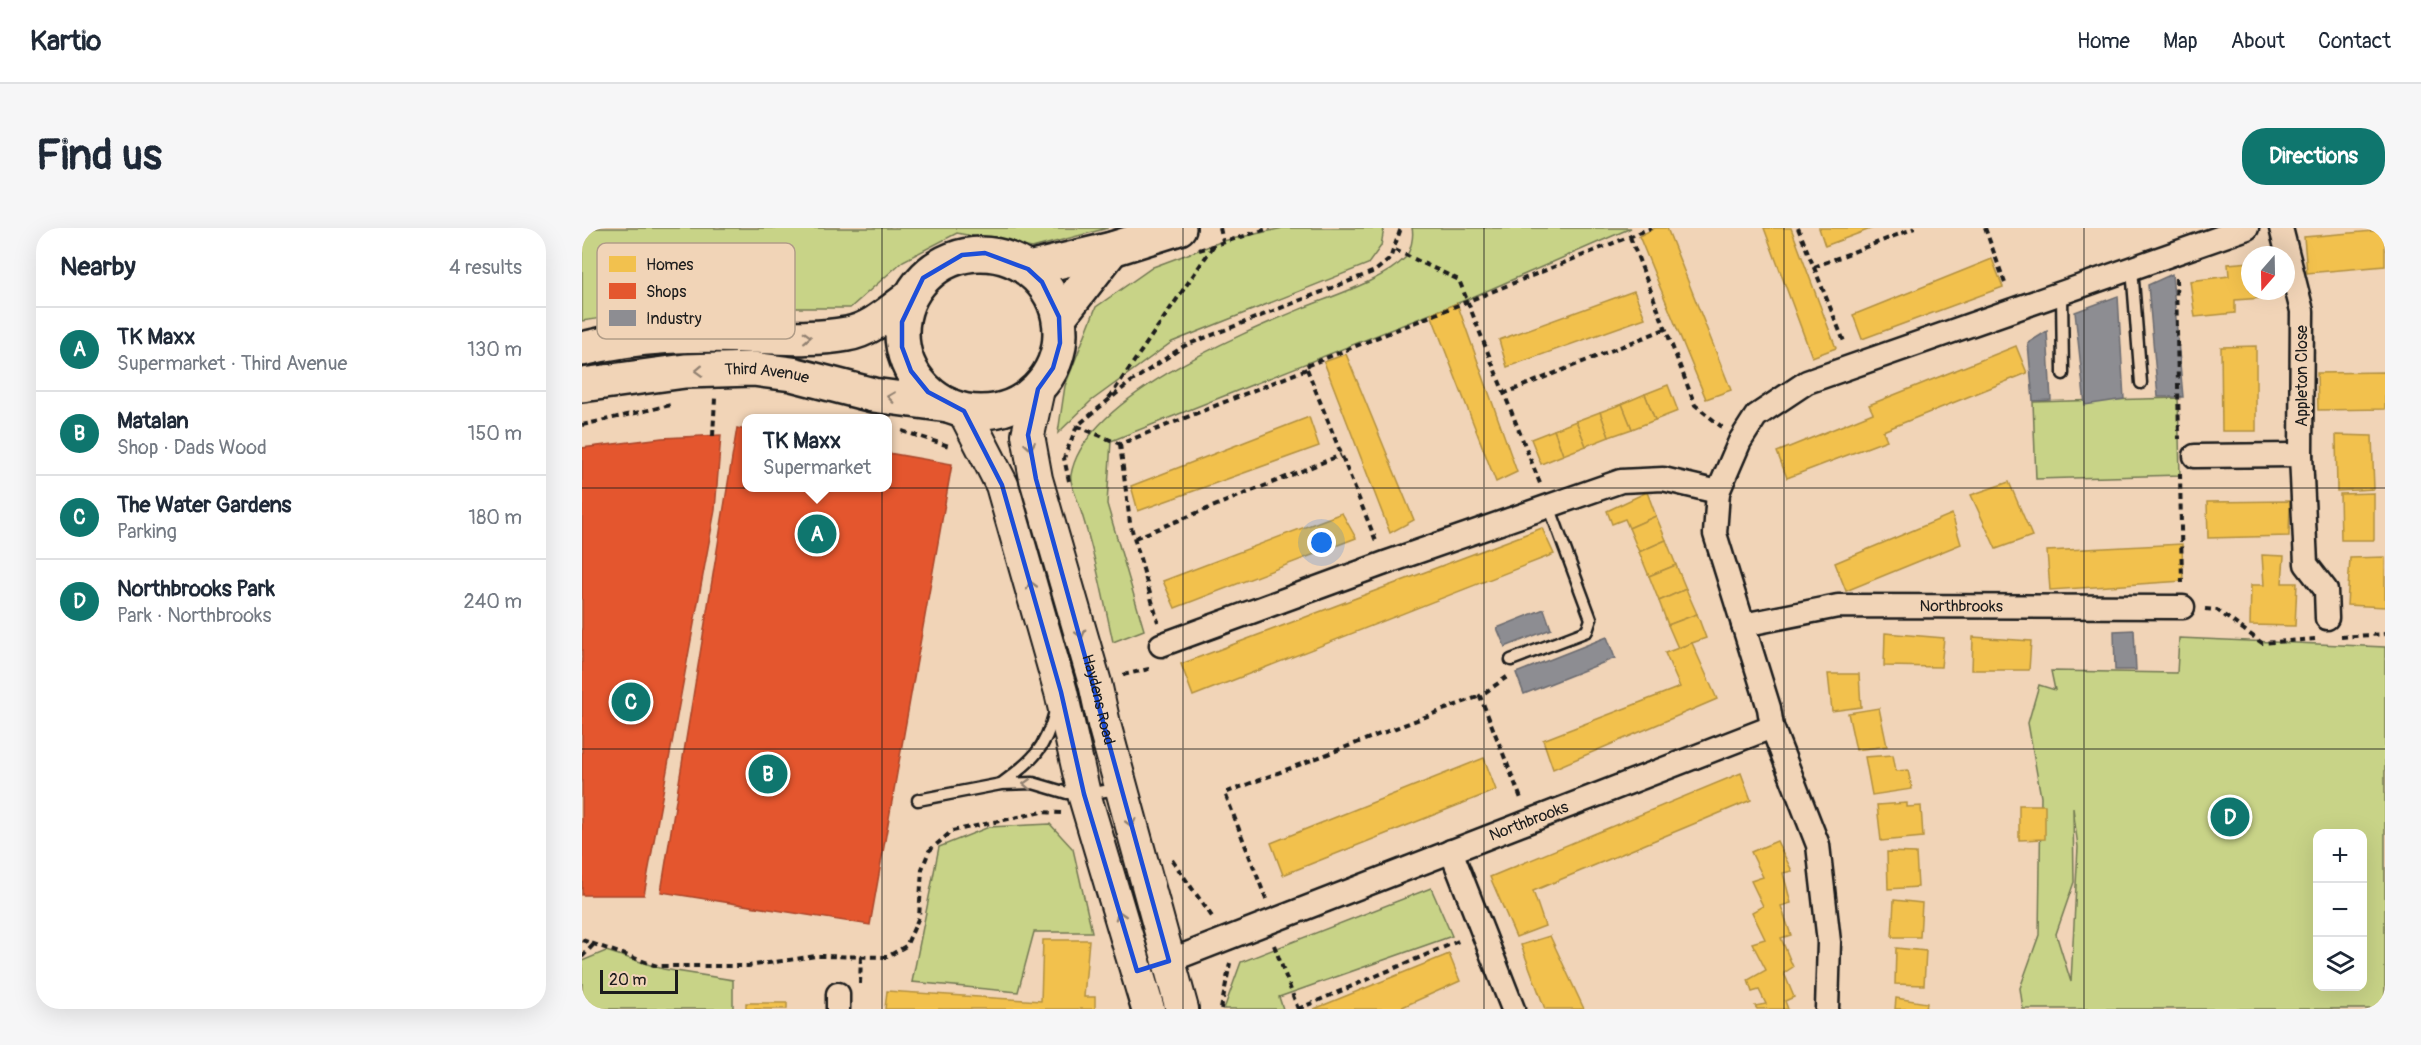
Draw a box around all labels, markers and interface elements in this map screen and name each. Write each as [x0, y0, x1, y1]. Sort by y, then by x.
text: Kartio [30, 24, 101, 59]
text: Home [2077, 28, 2130, 55]
text: Map [2163, 28, 2198, 55]
text: About [2231, 28, 2285, 55]
text: Contact [2318, 28, 2391, 55]
button: Directions [2242, 128, 2385, 185]
text: Find us [36, 130, 162, 182]
legend [597, 243, 795, 339]
north arrow [2241, 246, 2295, 300]
text: Nearby [60, 251, 136, 283]
text: 4 results [449, 255, 522, 280]
text: Homes [646, 255, 694, 275]
text: Shops [646, 282, 686, 302]
text: Industry [646, 309, 702, 329]
text: TK Maxx [117, 323, 195, 351]
street label: Appleton Close [2292, 325, 2312, 427]
one-way arrow [803, 330, 812, 343]
text: A [73, 337, 86, 362]
text: 130 m [467, 337, 522, 362]
text: Supermarket · Third Avenue [117, 351, 347, 376]
street label: Third Avenue [724, 359, 811, 388]
one-way arrow [695, 365, 704, 377]
one-way arrow [887, 392, 896, 404]
text: Matalan [117, 407, 189, 435]
popup [742, 414, 892, 492]
text: B [74, 421, 85, 446]
text: 150 m [468, 421, 522, 446]
text: TK Maxx [763, 427, 841, 455]
text: Shop · Dads Wood [117, 435, 267, 460]
one-way arrow [1023, 441, 1036, 451]
text: Supermarket [763, 455, 871, 480]
text: The Water Gardens [117, 491, 291, 519]
text: C [73, 505, 86, 530]
text: 180 m [468, 505, 522, 530]
pin: A [798, 512, 836, 556]
text: Parking [117, 519, 177, 544]
your location [1307, 528, 1336, 557]
text: Northbrooks Park [117, 575, 275, 603]
one-way arrow [1026, 580, 1038, 591]
text: D [73, 589, 86, 614]
text: 240 m [463, 589, 522, 614]
street label: Northbrooks [1919, 596, 2003, 616]
text: Park · Northbrooks [117, 603, 271, 628]
one-way arrow [1074, 628, 1086, 639]
street label: Haydens Road [1077, 652, 1119, 747]
pin: C [611, 680, 650, 724]
pin: B [748, 752, 788, 796]
one-way arrow [1022, 778, 1031, 790]
pin: D [2210, 794, 2250, 840]
street label: Northbrooks [1486, 797, 1571, 846]
one-way arrow [1123, 818, 1136, 828]
map controls [2313, 829, 2367, 991]
button: + [2313, 829, 2367, 883]
button: − [2313, 883, 2367, 937]
one-way arrow [1115, 910, 1127, 921]
button: layers [2313, 937, 2367, 991]
scale bar [600, 967, 678, 994]
text: 20 m [609, 970, 647, 990]

